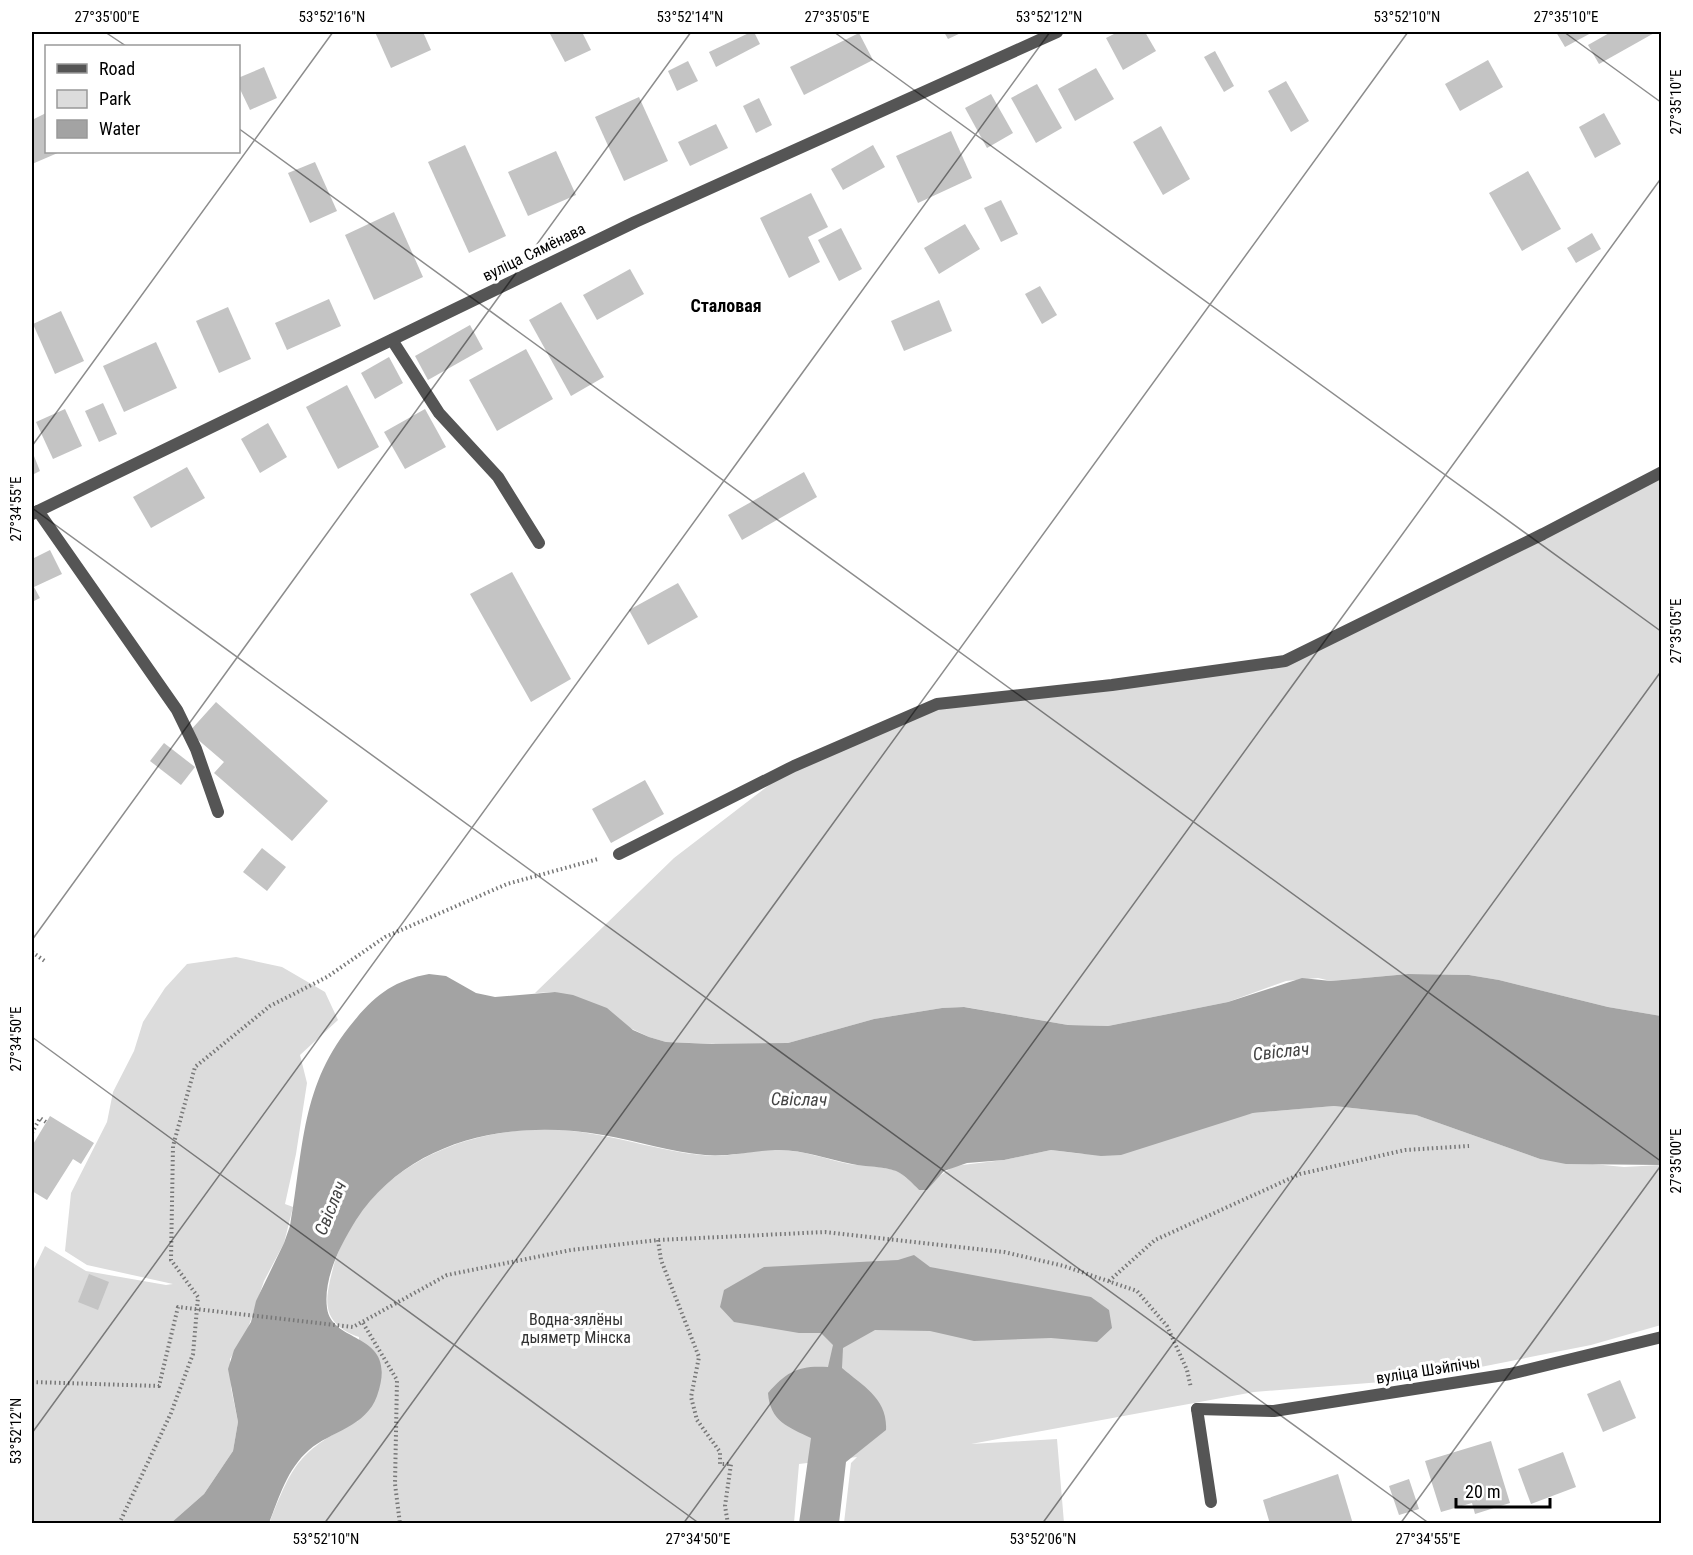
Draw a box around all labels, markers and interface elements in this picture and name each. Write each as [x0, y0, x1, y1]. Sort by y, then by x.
text: 27°35'00"E [75, 8, 139, 26]
text: 53°52'16"N [299, 8, 365, 26]
text: 53°52'14"N [657, 8, 723, 26]
text: 27°35'05"E [805, 8, 869, 26]
text: 53°52'12"N [1016, 8, 1082, 26]
text: 53°52'10"N [1374, 8, 1440, 26]
text: 27°35'10"E [1534, 8, 1598, 26]
legend [45, 45, 240, 153]
text: Road [99, 58, 135, 79]
text: 27°35'10"E [1667, 70, 1685, 134]
text: Park [99, 88, 131, 109]
text: Water [99, 118, 141, 139]
street label: вуліца Сямёнава [479, 219, 589, 285]
district label: Сталовая [690, 295, 762, 316]
text: 27°34'55"E [7, 477, 25, 541]
text: 27°35'05"E [1667, 599, 1685, 663]
text: 27°34'50"E [7, 1007, 25, 1071]
water label: Свіслач [1252, 1038, 1310, 1064]
water label: Свіслач [771, 1088, 827, 1110]
text: 27°35'00"E [1667, 1129, 1685, 1193]
water label: Свіслач [310, 1178, 350, 1238]
park label: Водна-зялёны дыяметр Мінска [521, 1310, 631, 1347]
street label: вуліца Шэйпічы [1375, 1352, 1481, 1388]
text: 53°52'12"N [7, 1398, 25, 1464]
scale bar [1456, 1471, 1550, 1509]
text: 20 m [1465, 1481, 1500, 1502]
text: 53°52'10"N [293, 1530, 359, 1548]
text: 27°34'50"E [666, 1530, 730, 1548]
text: 53°52'06"N [1010, 1530, 1076, 1548]
text: 27°34'55"E [1396, 1530, 1460, 1548]

